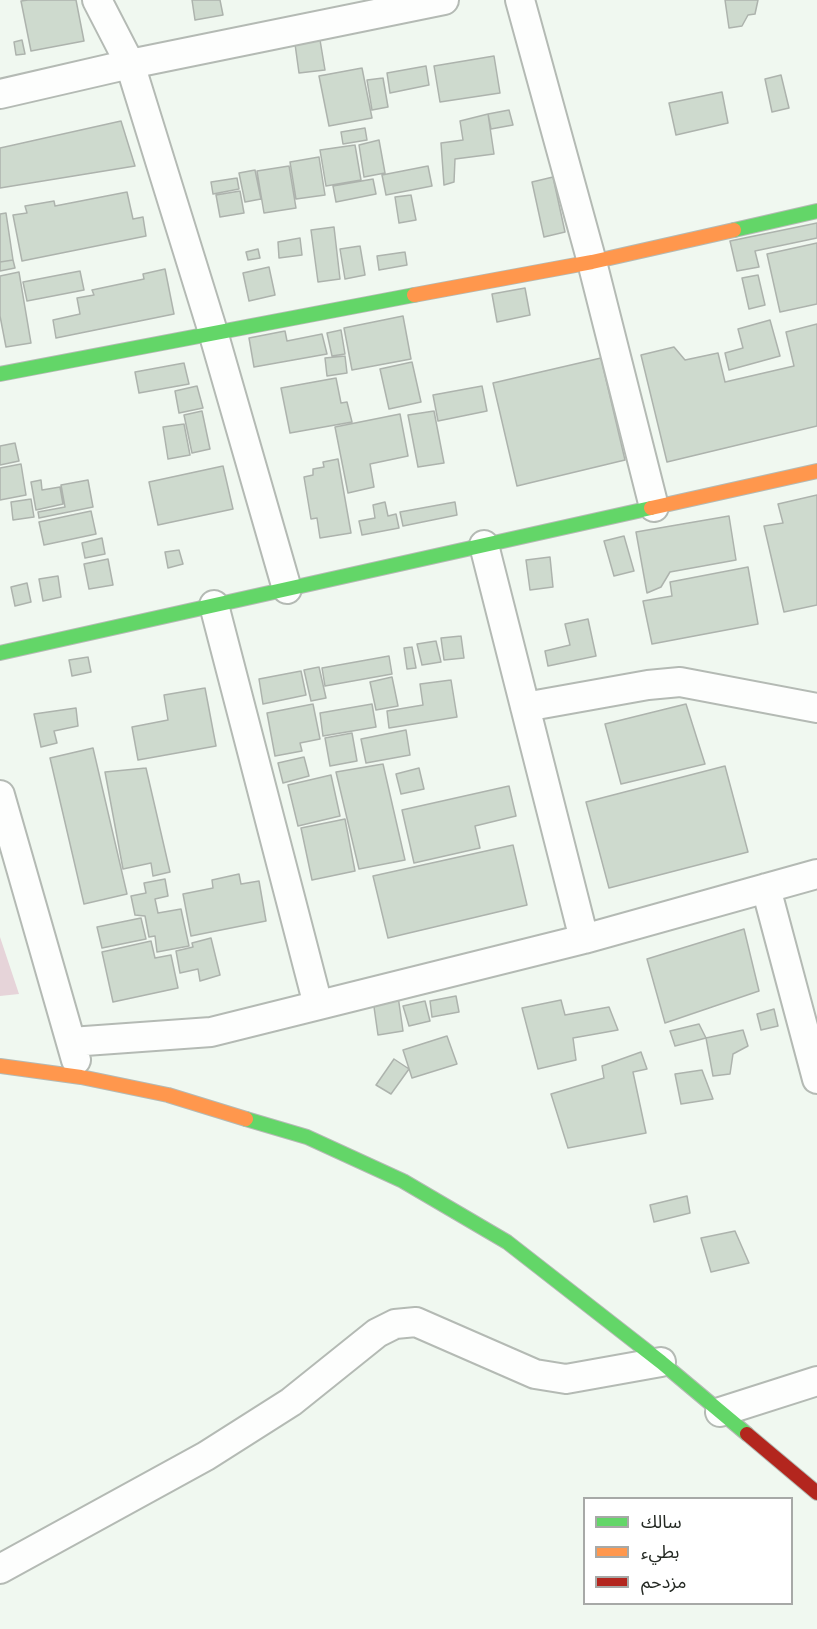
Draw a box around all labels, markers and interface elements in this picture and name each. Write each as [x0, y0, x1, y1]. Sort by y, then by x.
legend [583, 1497, 793, 1605]
text: سالك [641, 1510, 682, 1532]
text: بطيء [641, 1540, 679, 1562]
text: مزدحم [641, 1570, 686, 1592]

